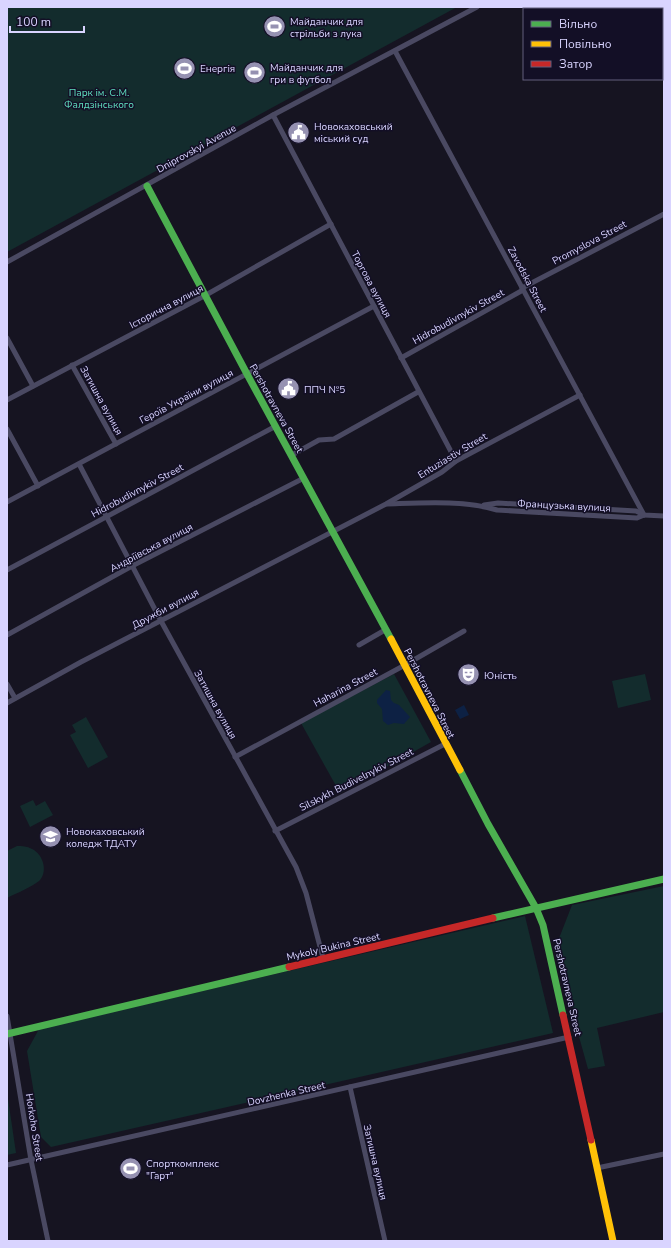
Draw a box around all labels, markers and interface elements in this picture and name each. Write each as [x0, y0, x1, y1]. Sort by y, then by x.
scale bar [10, 8, 84, 34]
legend [523, 8, 663, 80]
text: 100 m [16, 14, 51, 30]
sports icon: Майданчик для стрільби з лука [261, 14, 287, 40]
place label: Майданчик для стрільби з лука [290, 15, 363, 41]
text: Вільно [559, 16, 597, 32]
text: Повільно [559, 36, 612, 52]
sports icon: Енергія [172, 55, 198, 81]
text: Затор [559, 56, 592, 72]
sports icon: Майданчик для гри в футбол [242, 60, 268, 86]
place label: Майданчик для гри в футбол [270, 61, 343, 87]
place label: Енергія [200, 62, 235, 76]
park label: Парк ім. С.М. Фалдзінського [64, 86, 134, 112]
public building icon: Новокаховський міський суд [286, 119, 312, 145]
place label: Новокаховський міський суд [314, 120, 393, 146]
street label: Dniprovskyi Avenue [154, 121, 239, 177]
street label: Promyslova Street [550, 217, 630, 268]
street label: Zavodska Street [504, 244, 551, 315]
street label: Торгова вулиця [348, 249, 395, 320]
street label: Історична вулиця [127, 281, 206, 332]
street label: Hidrobudivnykiv Street [410, 286, 507, 348]
street label: Pershotravneva Street [246, 362, 307, 456]
street label: Затишна вулиця [76, 363, 126, 438]
street label: Героїв України вулиця [137, 366, 236, 428]
public building icon: ППЧ №5 [276, 376, 302, 402]
place label: ППЧ №5 [304, 383, 345, 397]
street label: Entuziastiv Street [415, 429, 490, 482]
street label: Hidrobudivnykiv Street [89, 460, 187, 521]
street label: Французька вулиця [517, 497, 611, 515]
street label: Андріївська вулиця [108, 520, 195, 576]
street label: Дружби вулиця [129, 585, 202, 632]
street label: Pershotravneva Street [400, 646, 458, 741]
theatre icon: Юність [456, 662, 482, 688]
street label: Haharina Street [311, 665, 380, 711]
street label: Затишна вулиця [190, 667, 240, 742]
place label: Юність [484, 669, 517, 683]
street label: Silskykh Budivelnykiv Street [297, 745, 416, 815]
school or university icon: Новокаховський коледж ТДАТУ [38, 824, 64, 850]
place label: Новокаховський коледж ТДАТУ [66, 825, 145, 851]
street label: Mykoly Bukina Street [285, 929, 382, 965]
street label: Pershotravneva Street [549, 937, 585, 1038]
street label: Dovzhenka Street [246, 1078, 327, 1110]
street label: Horkoho Street [22, 1092, 46, 1162]
street label: Затишна вулиця [360, 1123, 391, 1201]
sports icon: Спорткомплекс "Гарт" [117, 1156, 143, 1182]
place label: Спорткомплекс "Гарт" [146, 1157, 219, 1183]

